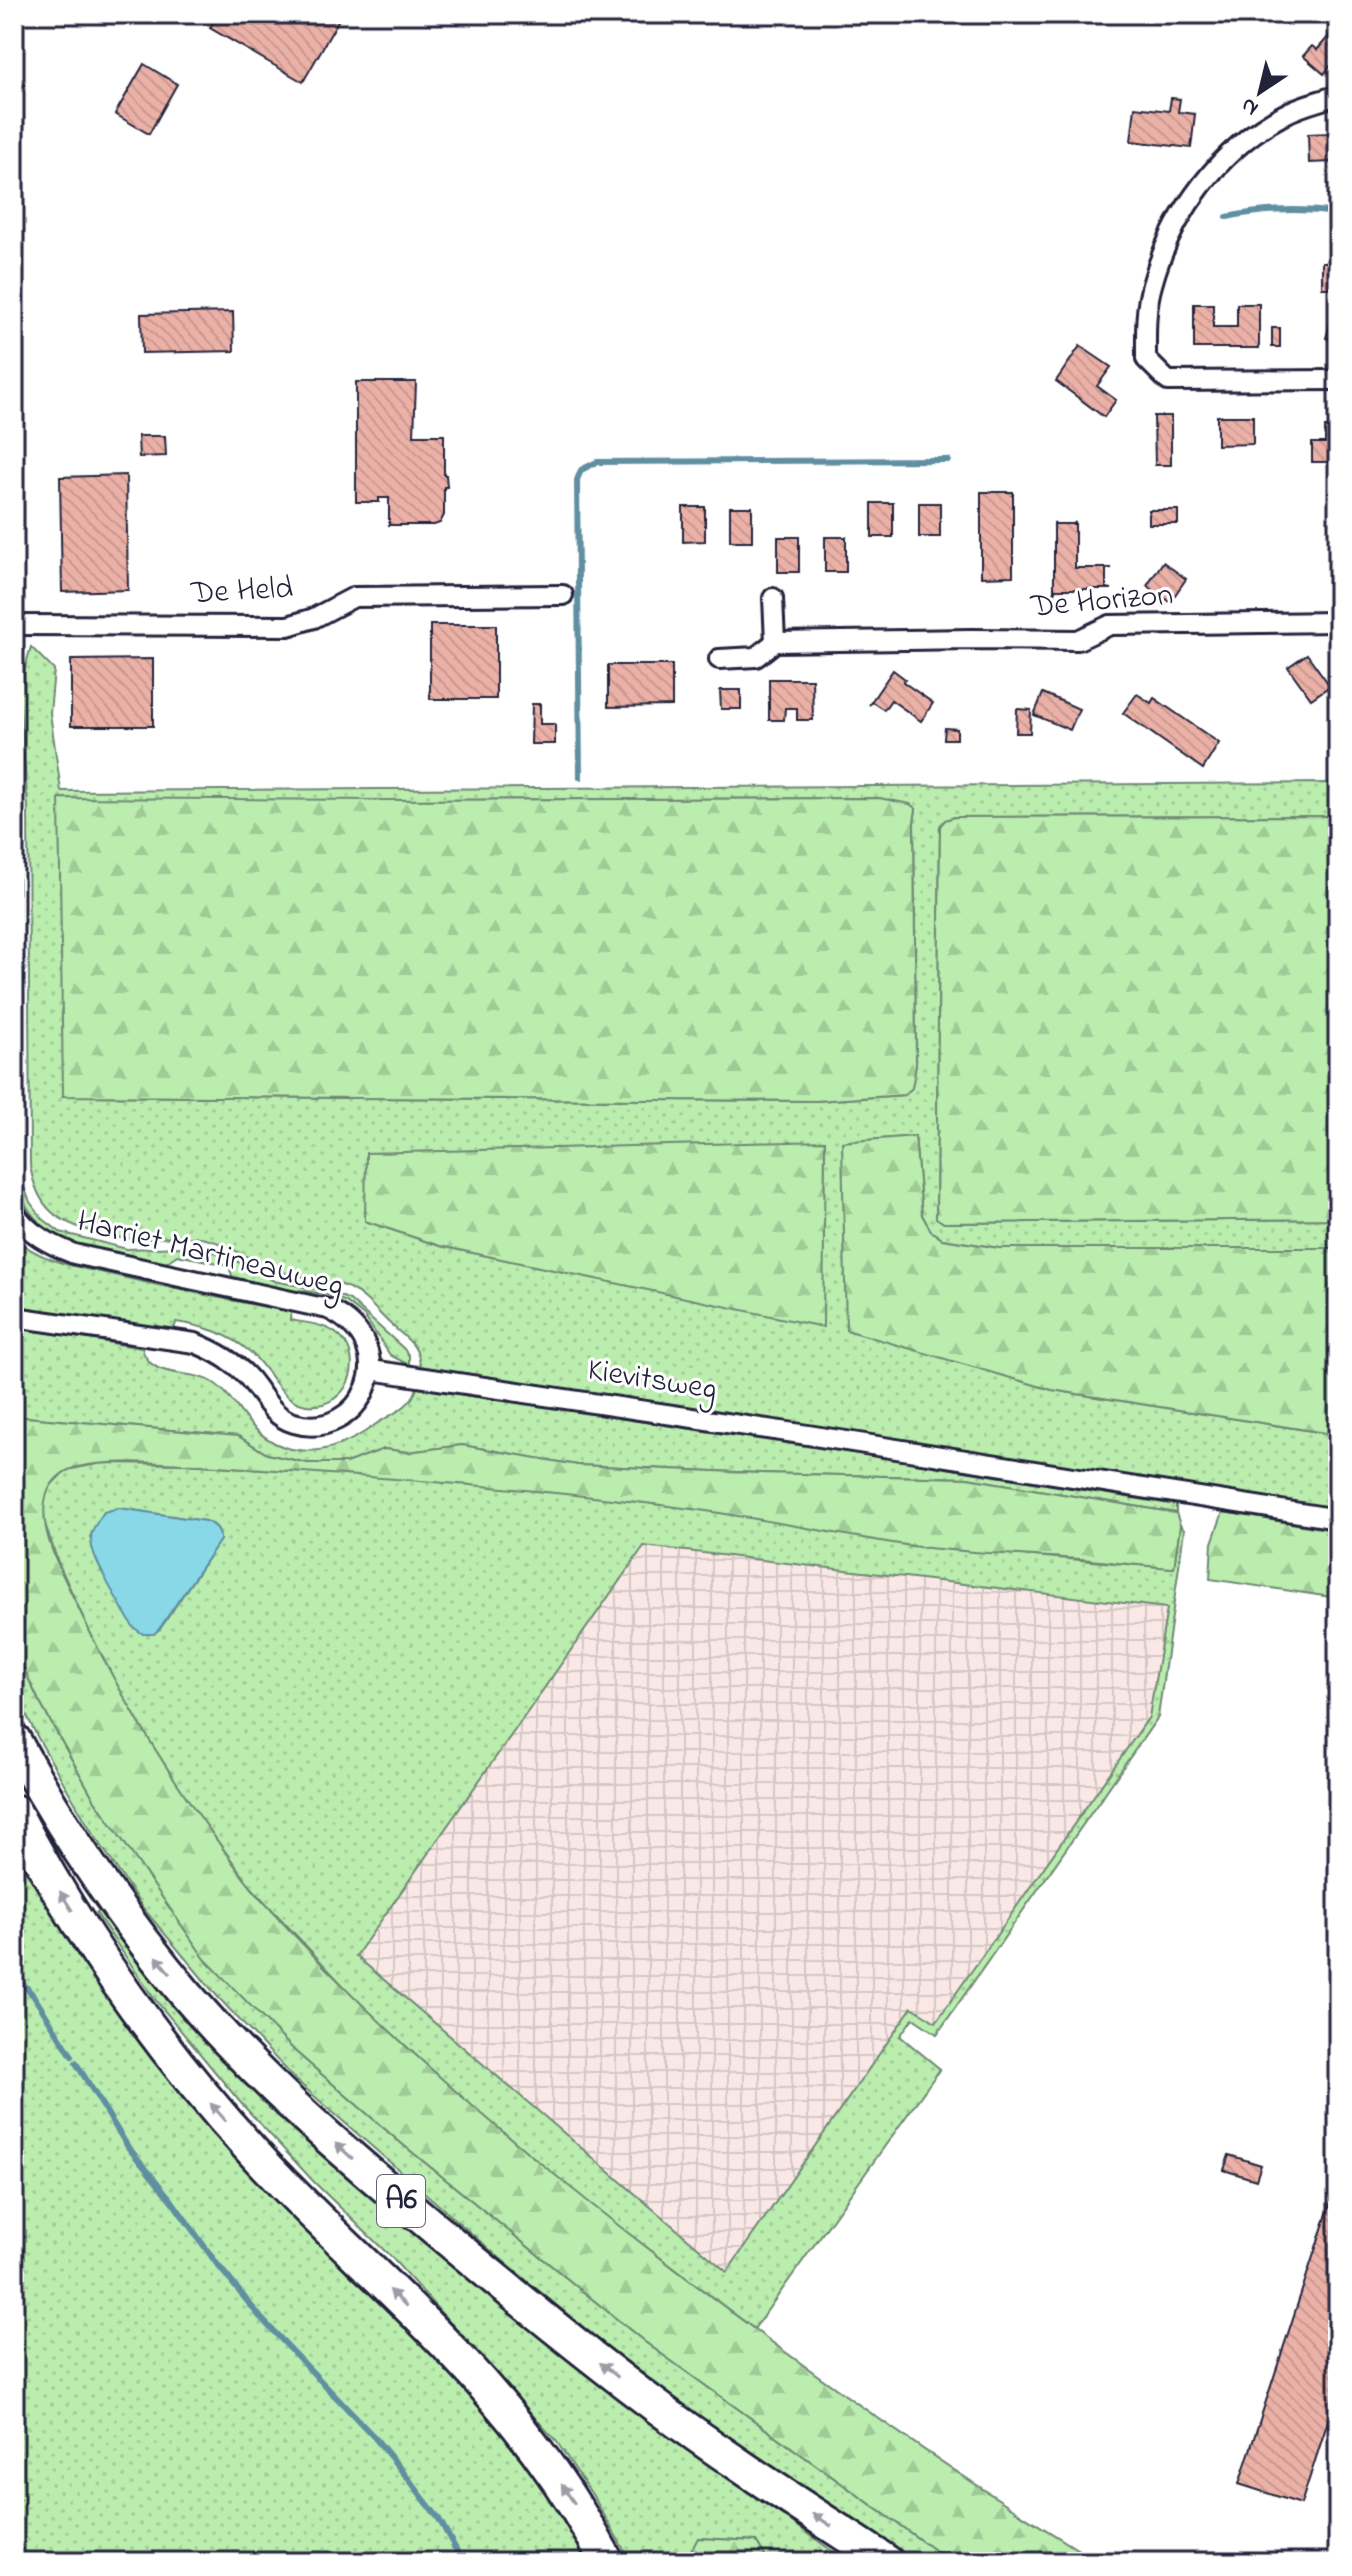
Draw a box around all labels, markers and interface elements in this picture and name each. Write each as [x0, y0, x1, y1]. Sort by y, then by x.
north arrow [1220, 52, 1300, 132]
text: N [1235, 89, 1266, 123]
street label: De Held [189, 566, 294, 618]
street label: De Horizon [1028, 572, 1175, 632]
street label: Harriet Martineauweg [72, 1199, 348, 1311]
street label: Kievitsweg [584, 1348, 720, 1414]
one-way arrow [59, 1890, 73, 1912]
one-way arrow [155, 1955, 171, 1975]
one-way arrow [209, 2102, 227, 2121]
one-way arrow [335, 2142, 354, 2160]
road number: A6 [377, 2175, 425, 2227]
one-way arrow [389, 2290, 408, 2308]
one-way arrow [599, 2362, 619, 2378]
one-way arrow [561, 2484, 576, 2505]
one-way arrow [811, 2512, 832, 2527]

